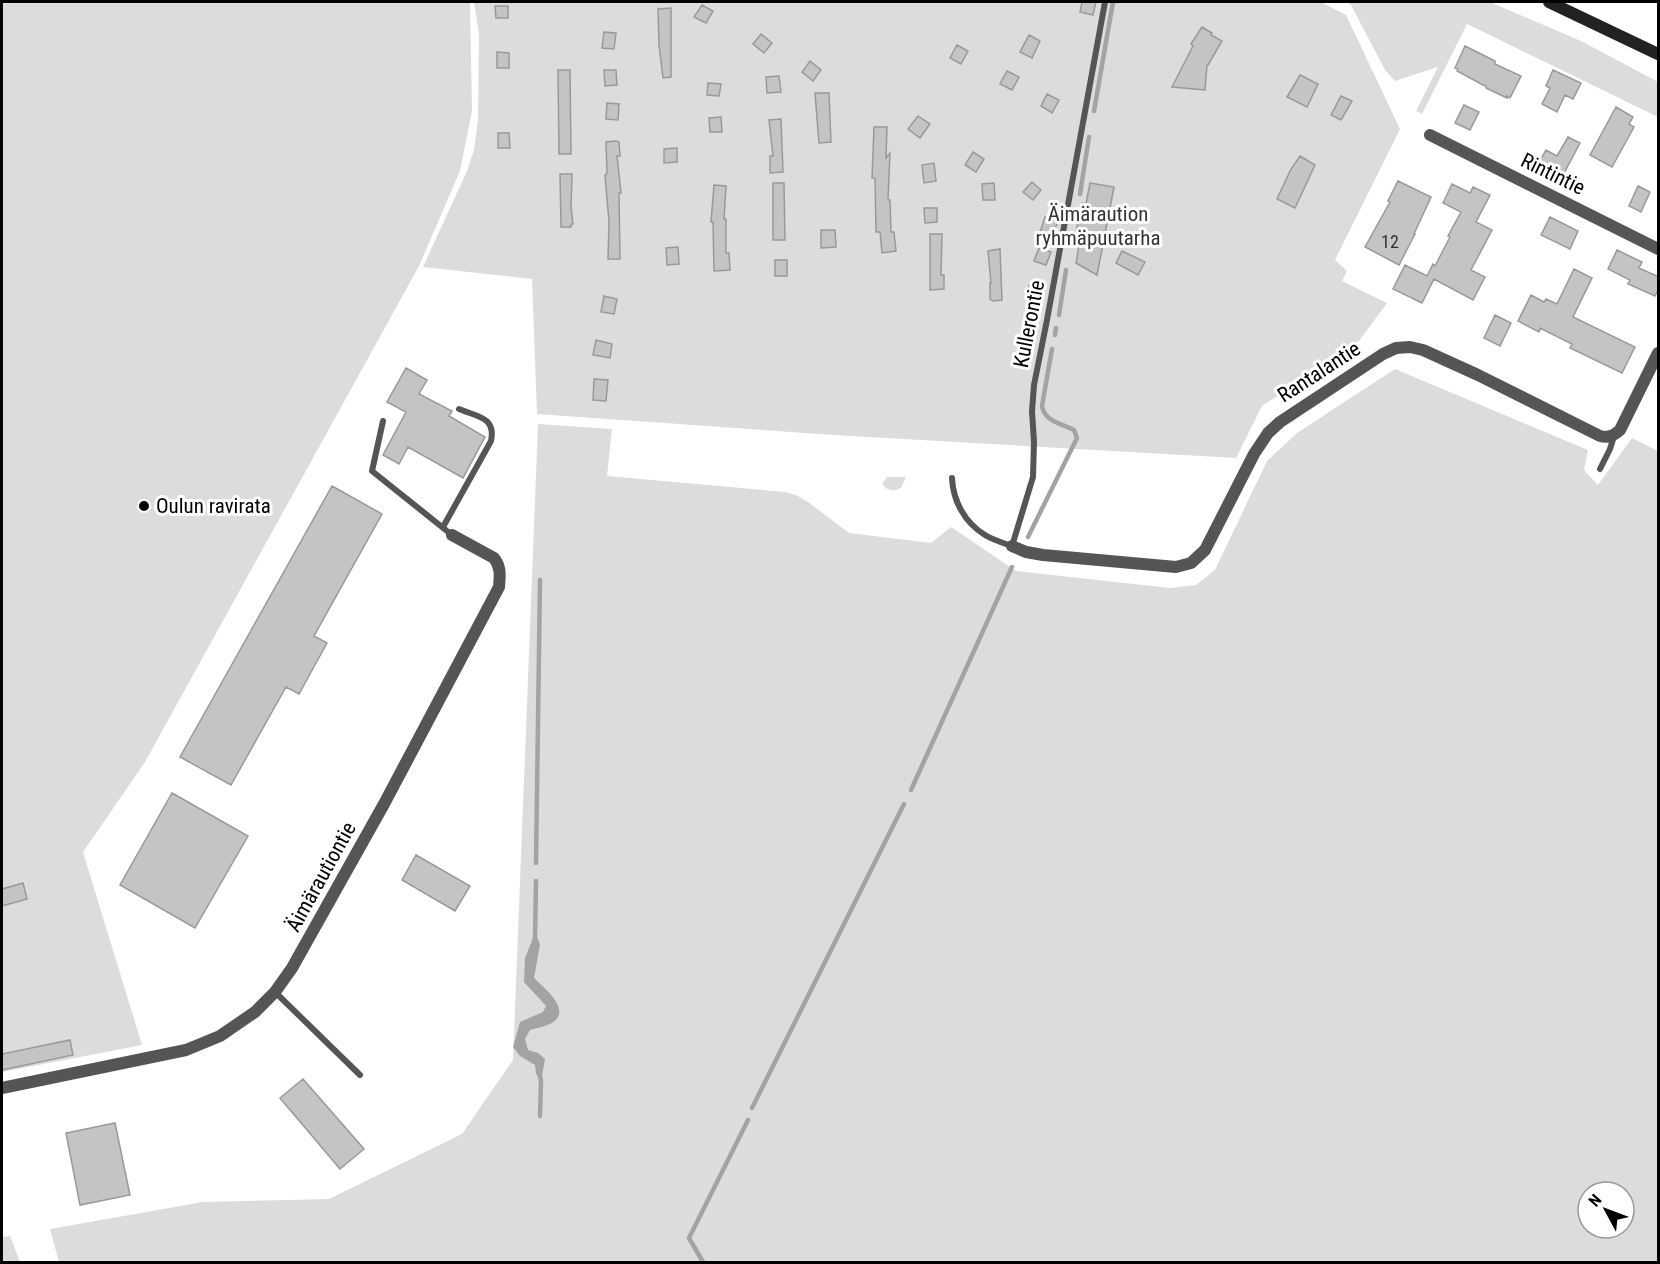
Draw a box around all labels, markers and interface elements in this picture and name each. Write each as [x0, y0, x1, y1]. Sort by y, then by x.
street label: Rintintie [1517, 148, 1589, 200]
park label: Äimäraution ryhmäpuutarha [1036, 202, 1160, 250]
house number: 12 [1381, 231, 1399, 252]
street label: Kullerontie [1009, 278, 1049, 370]
street label: Rantalantie [1273, 336, 1365, 408]
place label: Oulun ravirata [156, 494, 271, 518]
marker: Oulun ravirata [137, 499, 151, 513]
street label: Äimärautiontie [281, 818, 361, 936]
north arrow [1576, 1180, 1636, 1240]
text: N [1585, 1191, 1605, 1210]

